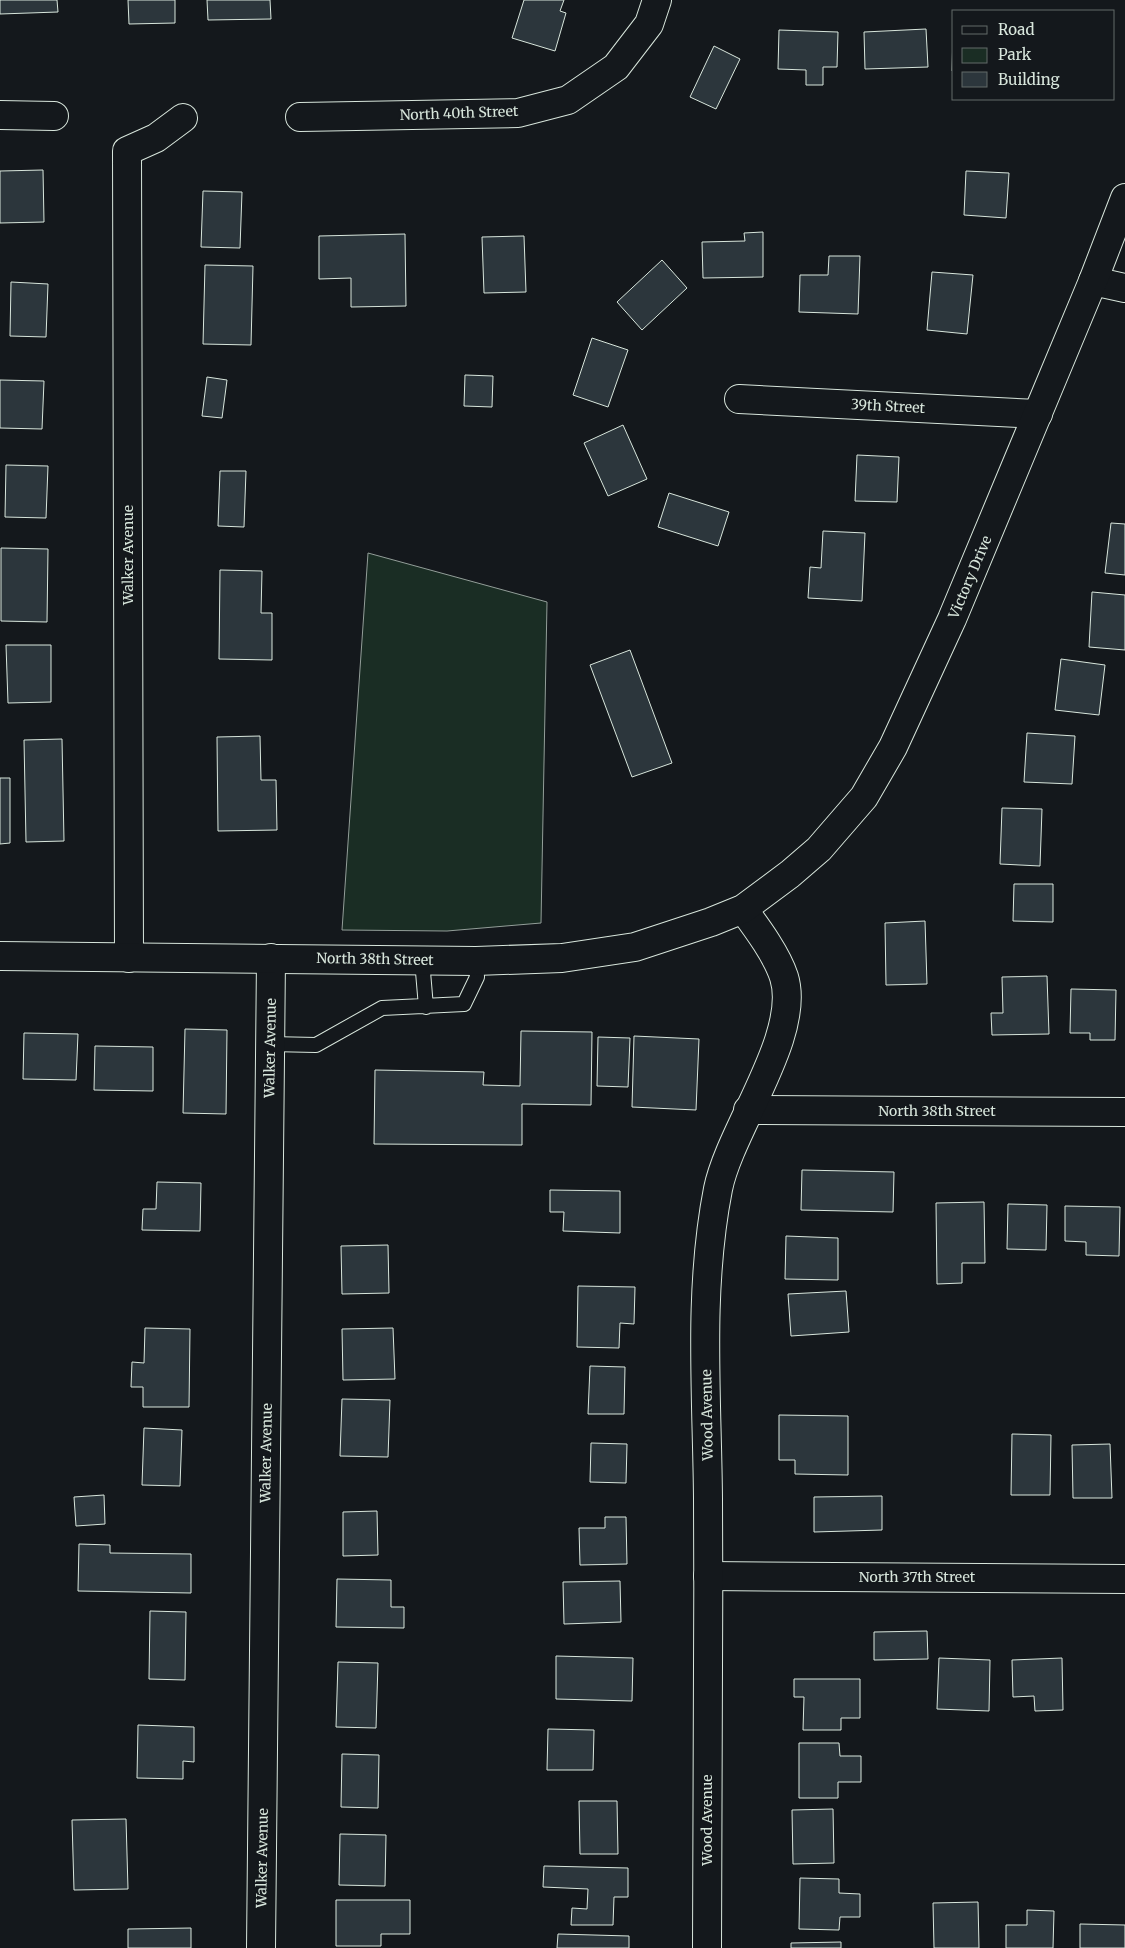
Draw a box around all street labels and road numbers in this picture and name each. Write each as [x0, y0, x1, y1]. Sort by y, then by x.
street label: North 40th Street [399, 102, 519, 124]
street label: 39th Street [851, 395, 926, 417]
street label: Walker Avenue [119, 505, 137, 606]
street label: Victory Drive [944, 533, 996, 622]
street label: North 38th Street [316, 949, 434, 969]
street label: Walker Avenue [260, 998, 280, 1099]
street label: North 38th Street [878, 1102, 996, 1120]
street label: Wood Avenue [697, 1369, 717, 1462]
street label: Walker Avenue [256, 1403, 276, 1504]
street label: North 37th Street [859, 1568, 976, 1586]
street label: Wood Avenue [698, 1774, 716, 1867]
street label: Walker Avenue [252, 1808, 272, 1909]

